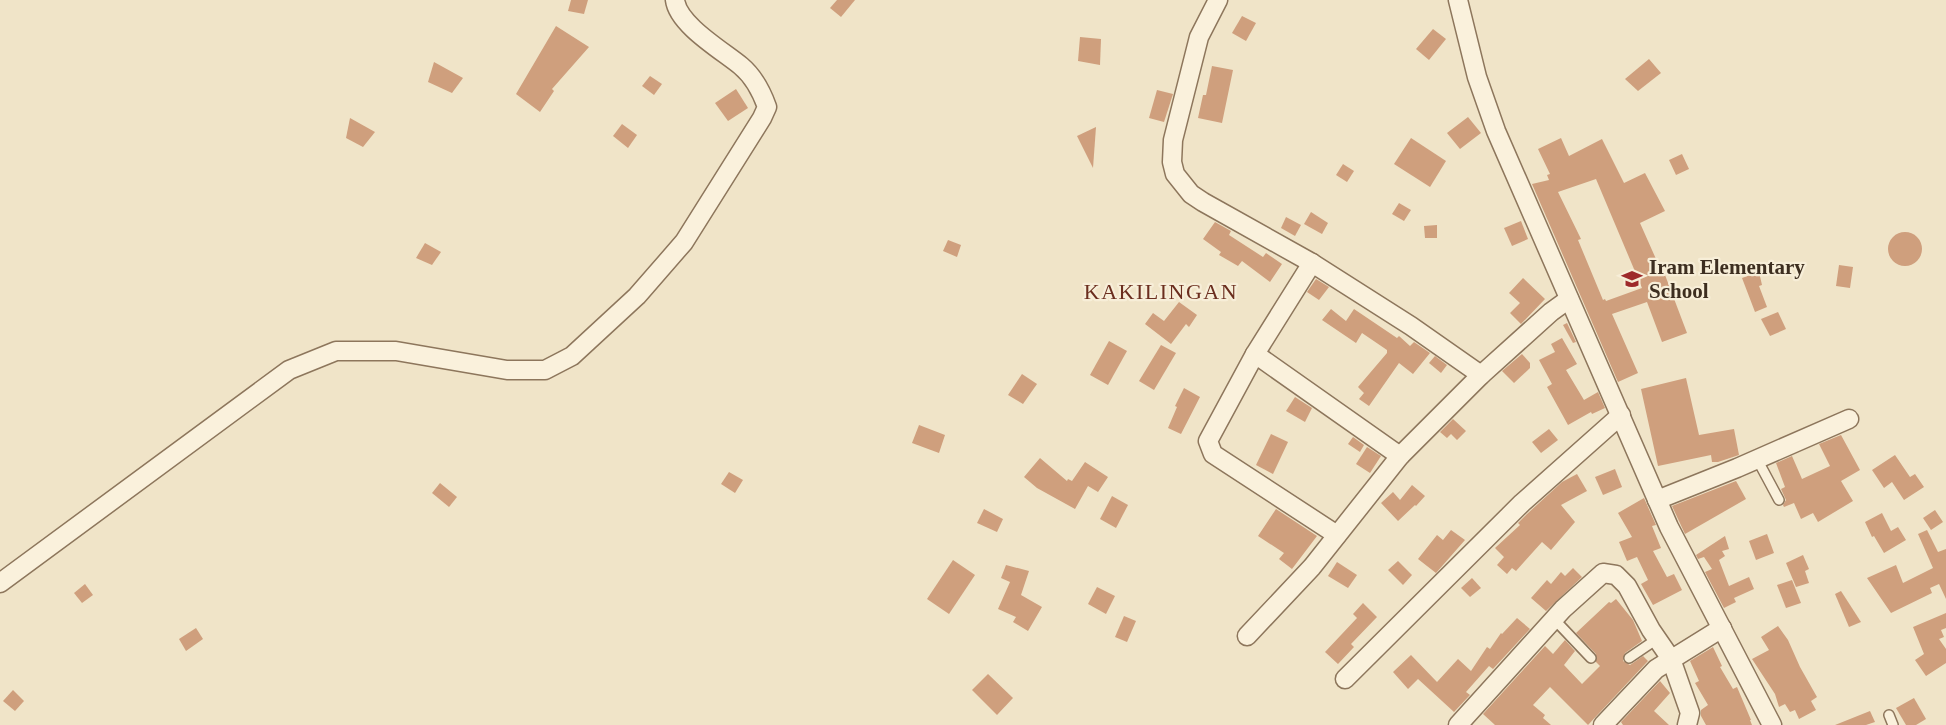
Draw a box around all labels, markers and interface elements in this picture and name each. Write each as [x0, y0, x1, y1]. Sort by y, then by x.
place label: Iram Elementary School [1649, 255, 1805, 303]
school or university icon: Iram Elementary School [1620, 267, 1644, 291]
district label: KAKILINGAN [1084, 279, 1238, 304]

